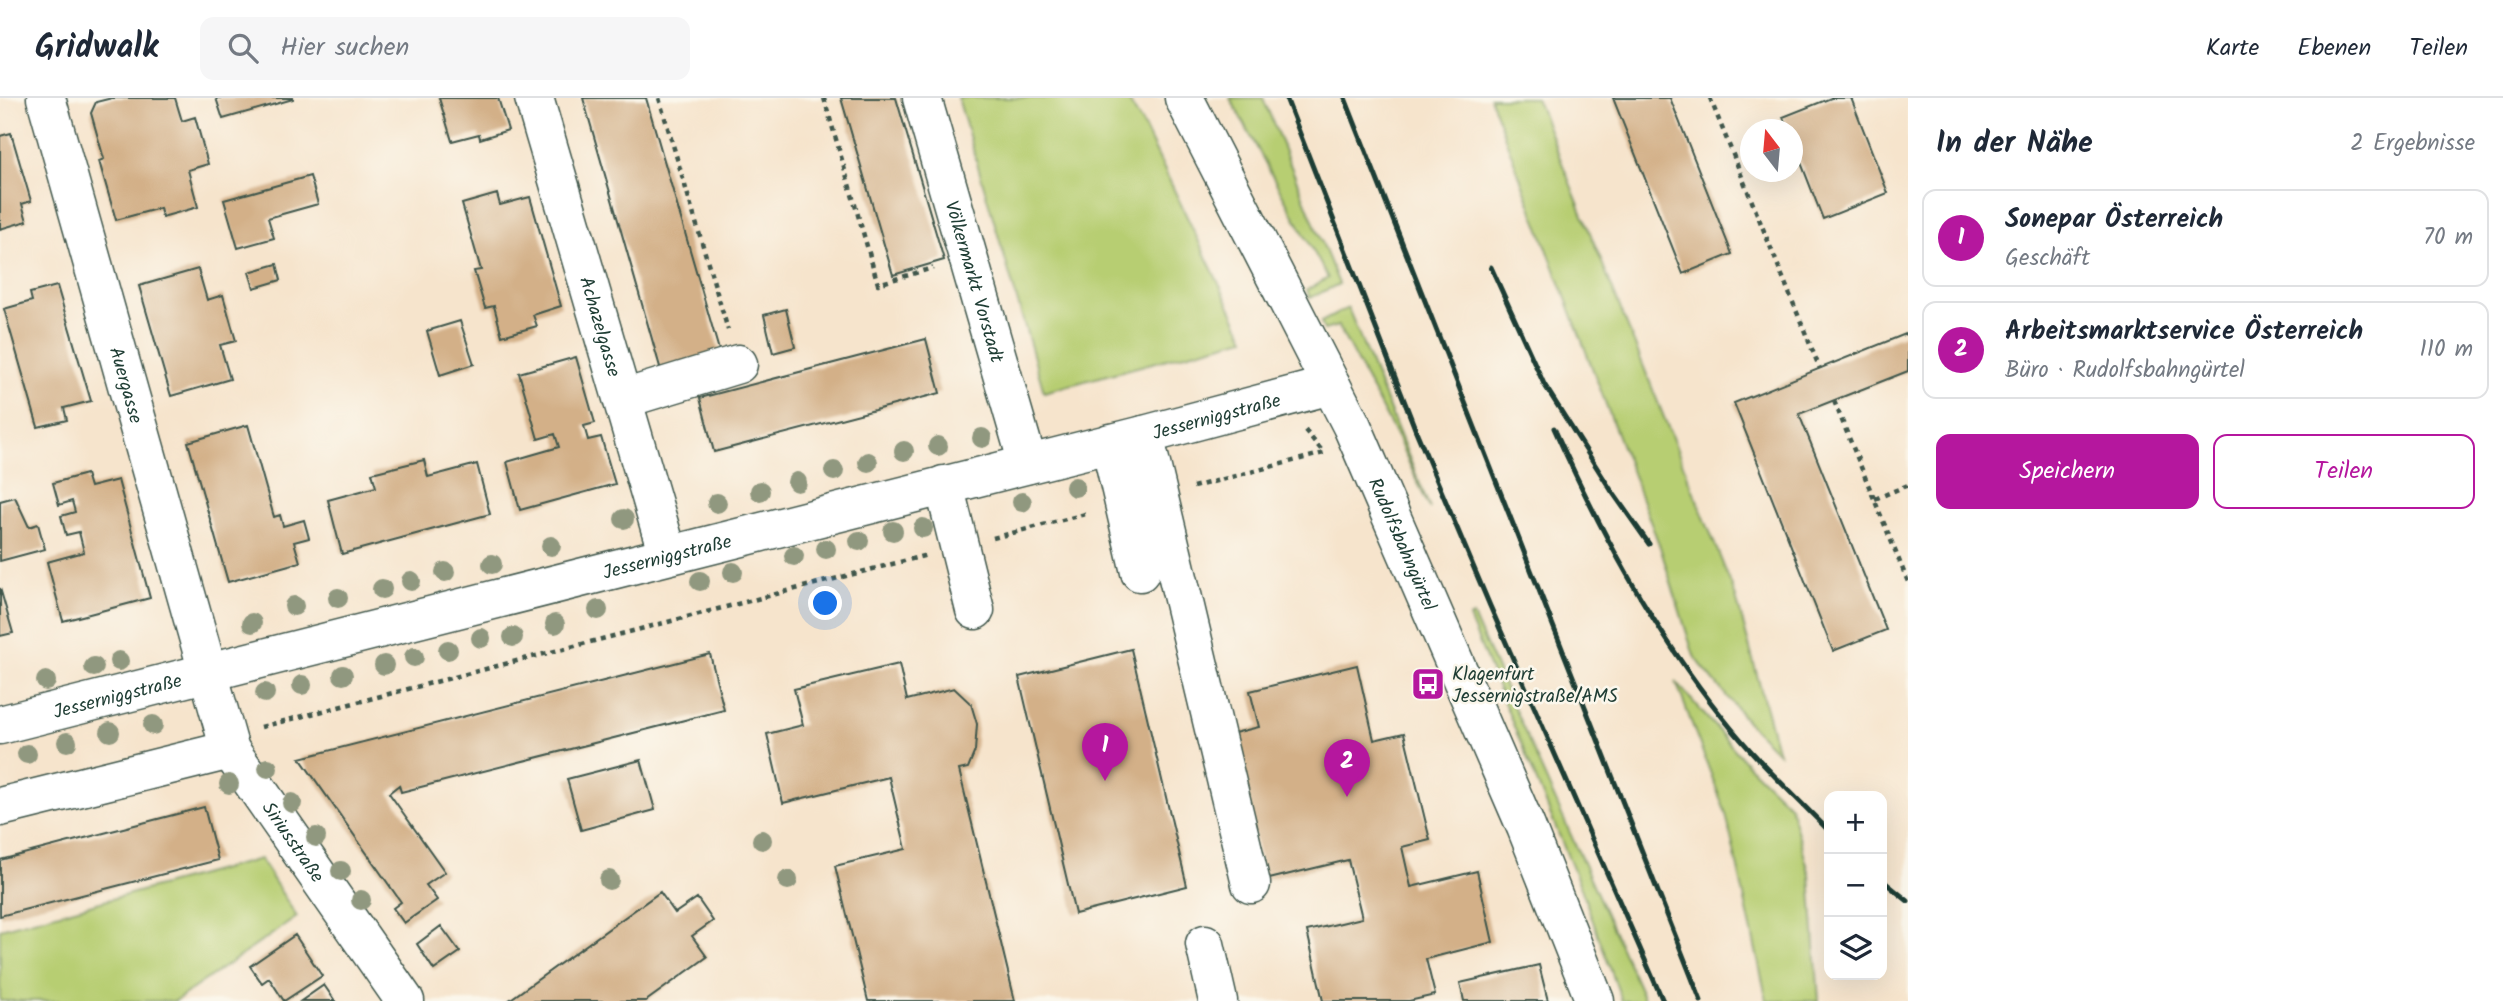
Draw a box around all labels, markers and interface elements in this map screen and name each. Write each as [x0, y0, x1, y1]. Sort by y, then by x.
search box [200, 17, 690, 80]
text: Gridwalk [35, 22, 158, 75]
text: Hier suchen [280, 27, 409, 69]
icon: search [224, 29, 262, 67]
text: Karte [2206, 29, 2259, 68]
text: Ebenen [2297, 29, 2371, 68]
text: Teilen [2409, 29, 2468, 68]
north arrow [1740, 119, 1803, 182]
text: In der Nähe [1936, 120, 2093, 168]
text: 2 Ergebnisse [2350, 126, 2475, 162]
street label: Völkermarkt Vorstadt [935, 197, 1011, 367]
text: Sonepar Österreich [2005, 199, 2223, 241]
text: 1 [1958, 220, 1964, 256]
text: 70 m [2423, 220, 2473, 256]
text: Geschäft [2005, 241, 2090, 277]
street label: Achazelgasse [570, 273, 628, 381]
text: Arbeitsmarktservice Österreich [2005, 311, 2363, 353]
text: 2 [1954, 332, 1968, 368]
text: 110 m [2420, 332, 2473, 368]
street label: Auergasse [100, 344, 150, 428]
text: Büro · Rudolfsbahngürtel [2005, 353, 2245, 389]
street label: Jesserniggstraße [1149, 386, 1285, 449]
button: Speichern [1936, 434, 2199, 509]
button: Teilen [2213, 434, 2475, 509]
street label: Rudolfsbahngürtel [1359, 473, 1444, 616]
street label: Jesserniggstraße [600, 527, 735, 589]
your location [808, 586, 842, 620]
place label: Klagenfurt Jessernigstraße/AMS [1452, 660, 1618, 712]
bus stop icon: Klagenfurt Jessernigstraße/AMS [1409, 665, 1447, 703]
street label: Jesserniggstraße [50, 666, 186, 728]
pin: 1 [1082, 723, 1128, 781]
pin: 2 [1324, 739, 1370, 797]
map controls [1824, 791, 1887, 980]
button: + [1824, 791, 1887, 854]
street label: Siriusstraße [253, 796, 331, 890]
button: − [1824, 854, 1887, 917]
button: layers [1824, 917, 1887, 980]

